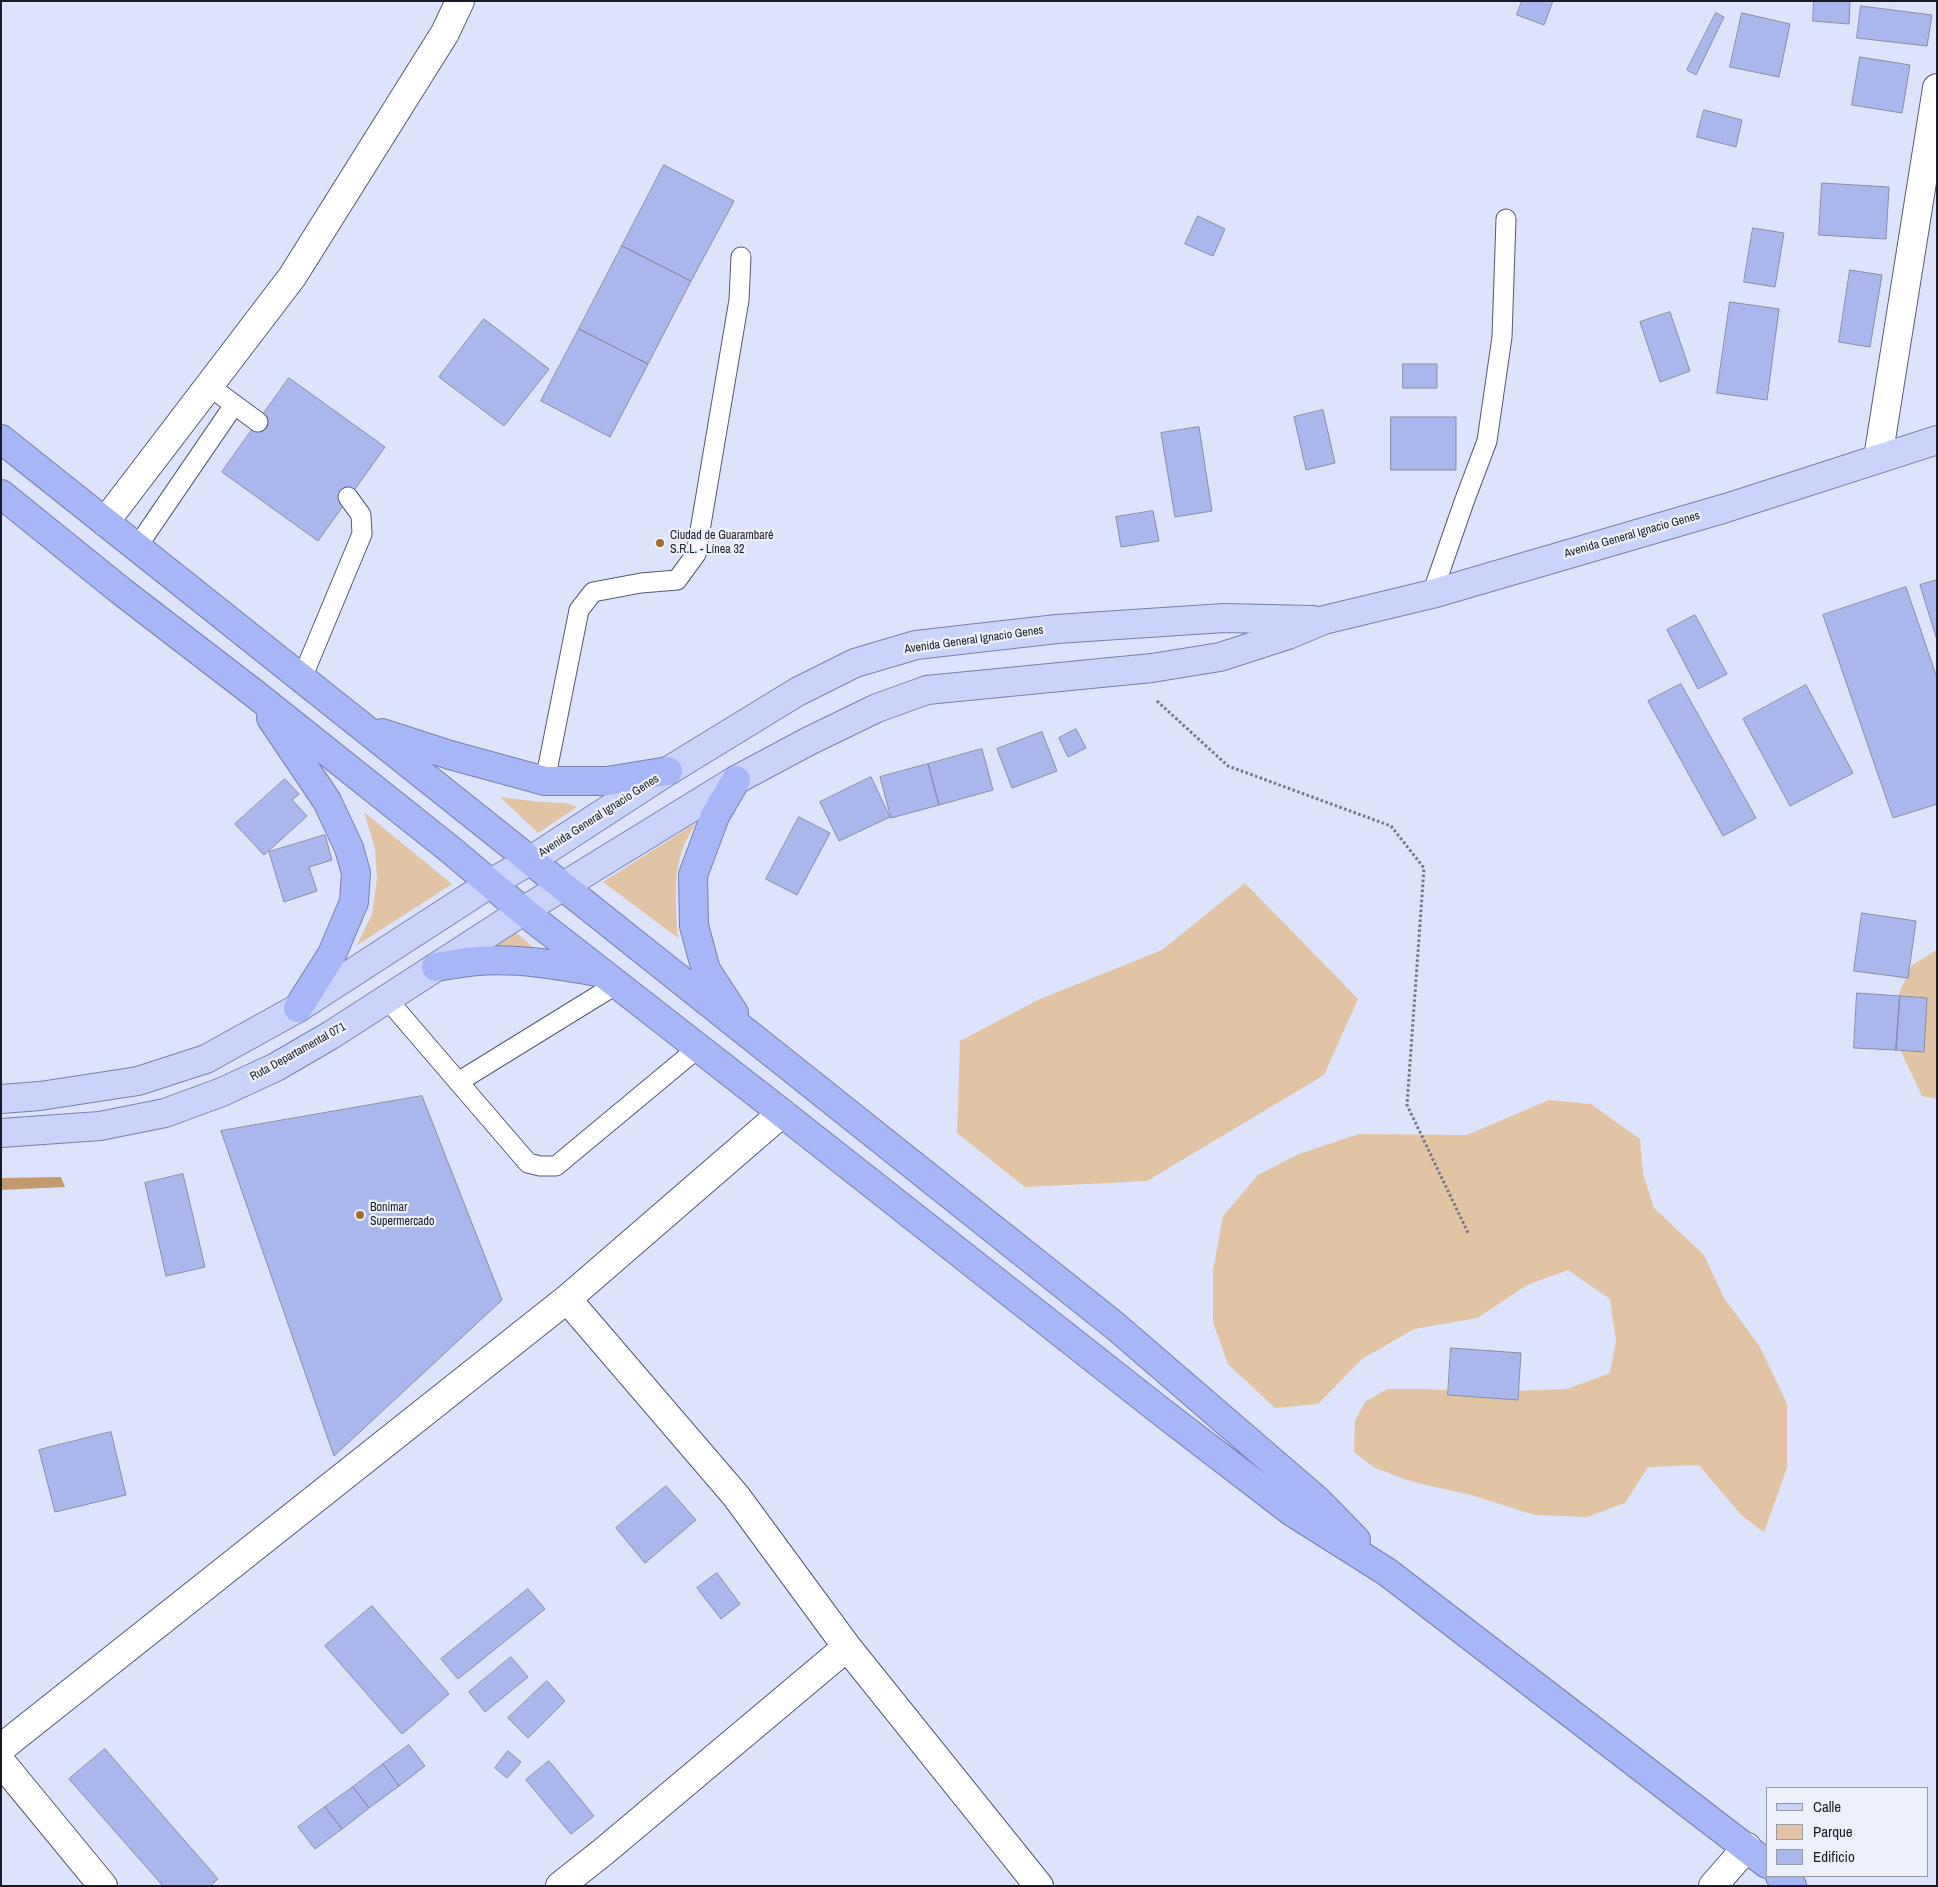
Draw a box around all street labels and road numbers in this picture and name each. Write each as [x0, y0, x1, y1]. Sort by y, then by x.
street label: Avenida General Ignacio Genes [1563, 509, 1701, 561]
street label: Avenida General Ignacio Genes [903, 623, 1045, 657]
street label: Avenida General Ignacio Genes [536, 772, 662, 860]
street label: Ruta Departamental 071 [248, 1020, 348, 1084]

